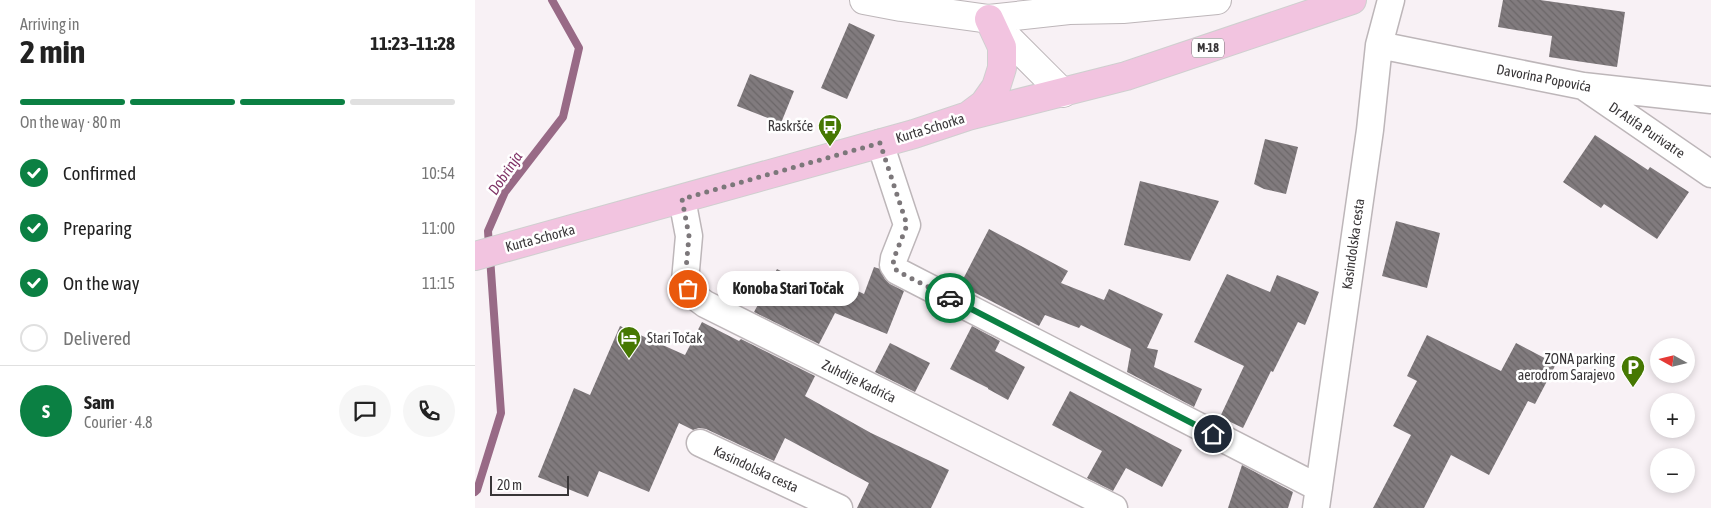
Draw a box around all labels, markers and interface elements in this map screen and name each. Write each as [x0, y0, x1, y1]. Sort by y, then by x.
text: Arriving in [20, 15, 80, 33]
text: 11:23–11:28 [370, 32, 455, 54]
text: 2 min [20, 33, 85, 70]
road number: M-18 [1192, 38, 1224, 58]
street label: Davorina Popovića [1495, 61, 1593, 95]
street label: Dr Atifa Purivatre [1606, 99, 1688, 161]
street label: Kurta Schorka [894, 110, 966, 146]
text: On the way · 80 m [20, 113, 121, 131]
bus stop icon: Raskršće [817, 113, 843, 147]
place label: Raskršće [768, 118, 813, 134]
water label: Dobrinja [484, 148, 526, 198]
icon: check [20, 159, 48, 187]
text: Confirmed [63, 162, 136, 184]
text: 10:54 [422, 164, 455, 182]
street label: Kasindolska cesta [1339, 198, 1367, 290]
icon: check [20, 214, 48, 242]
text: Preparing [63, 217, 132, 239]
text: 11:00 [422, 219, 455, 237]
street label: Kurta Schorka [504, 221, 576, 255]
pin [667, 268, 709, 310]
icon: check [20, 269, 48, 297]
text: On the way [63, 272, 140, 294]
callout: Konoba Stari Točak [718, 272, 861, 306]
courier [925, 273, 975, 323]
text: 11:15 [422, 274, 455, 292]
icon: bag [674, 275, 702, 303]
text: Konoba Stari Točak [733, 279, 843, 297]
icon: car [936, 284, 964, 312]
hotel icon: Stari Točak [616, 325, 642, 359]
text: Delivered [63, 327, 131, 349]
place label: Stari Točak [647, 330, 702, 346]
north arrow [1650, 338, 1695, 382]
map controls [1650, 338, 1695, 493]
place label: ZONA parking aerodrom Sarajevo [1518, 351, 1615, 383]
parking icon: ZONA parking aerodrom Sarajevo [1620, 354, 1646, 388]
street label: Zuhdije Kadrića [820, 356, 898, 406]
button: chat [339, 385, 391, 437]
button: phone [403, 385, 455, 437]
text: Sam [84, 391, 115, 413]
button: + [1650, 393, 1695, 438]
text: S [42, 400, 50, 422]
text: Courier · 4.8 [84, 413, 153, 431]
pin [1192, 413, 1234, 455]
icon: home [1199, 420, 1227, 448]
street label: Kasindolska cesta [711, 442, 801, 496]
button: − [1650, 448, 1695, 493]
scale bar [490, 473, 569, 496]
text: 20 m [497, 477, 522, 493]

